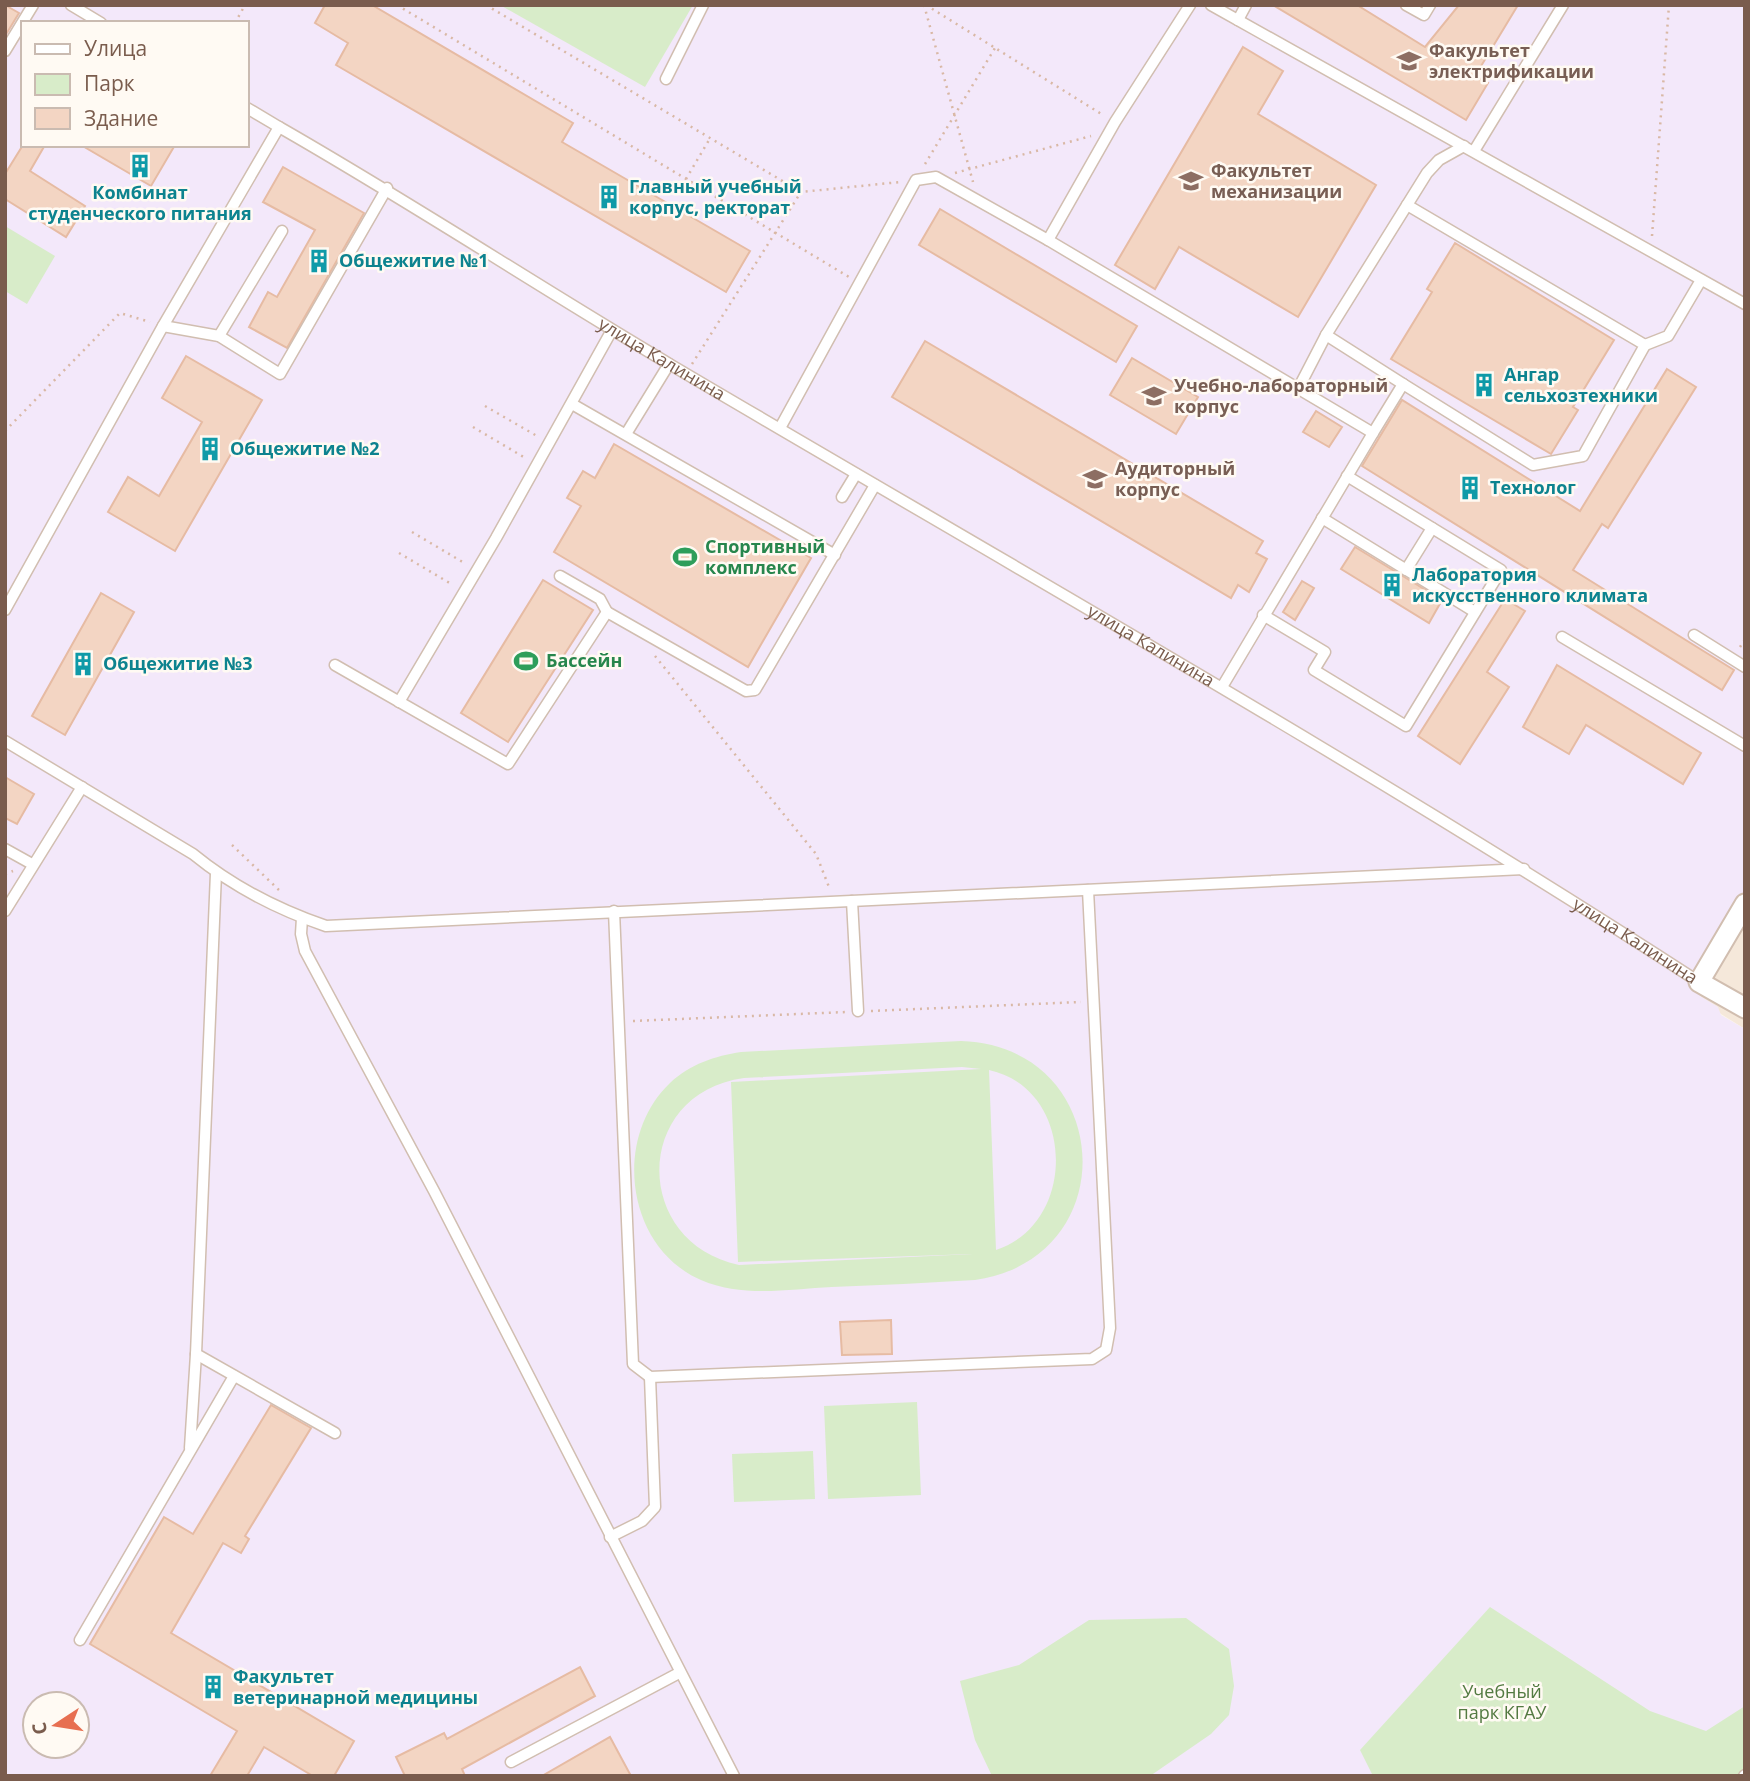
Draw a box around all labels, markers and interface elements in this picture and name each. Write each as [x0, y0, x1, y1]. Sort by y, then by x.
legend [21, 21, 248, 147]
text: Улица [84, 34, 147, 62]
place label: Факультет электрификации [1429, 38, 1594, 83]
school or university icon: Факультет электрификации [1395, 47, 1423, 75]
text: Парк [84, 69, 135, 97]
text: Здание [84, 104, 158, 132]
building icon: Комбинат студенческого питания [126, 152, 154, 180]
place label: Факультет механизации [1211, 158, 1342, 203]
school or university icon: Факультет механизации [1177, 167, 1205, 195]
place label: Главный учебный корпус, ректорат [629, 174, 802, 219]
place label: Комбинат студенческого питания [28, 180, 252, 225]
building icon: Главный учебный корпус, ректорат [595, 183, 623, 211]
building icon: Общежитие №1 [305, 247, 333, 275]
place label: Общежитие №1 [339, 248, 489, 272]
street label: улица Калинина [594, 311, 730, 405]
place label: Ангар сельхозтехники [1504, 362, 1658, 407]
building icon: Ангар сельхозтехники [1470, 371, 1498, 399]
place label: Учебно-лабораторный корпус [1174, 373, 1388, 418]
school or university icon: Учебно-лабораторный корпус [1140, 382, 1168, 410]
building icon: Общежитие №2 [196, 435, 224, 463]
place label: Общежитие №2 [230, 436, 380, 460]
place label: Аудиторный корпус [1115, 456, 1235, 501]
school or university icon: Аудиторный корпус [1081, 465, 1109, 493]
building icon: Технолог [1456, 474, 1484, 502]
place label: Технолог [1490, 475, 1576, 499]
place label: Спортивный комплекс [705, 534, 825, 579]
sports icon: Спортивный комплекс [671, 543, 699, 571]
place label: Лаборатория искусственного климата [1412, 562, 1648, 607]
building icon: Лаборатория искусственного климата [1378, 571, 1406, 599]
street label: улица Калинина [1083, 598, 1219, 692]
sports icon: Бассейн [512, 647, 540, 675]
place label: Бассейн [546, 648, 622, 672]
building icon: Общежитие №3 [69, 650, 97, 678]
place label: Общежитие №3 [103, 651, 253, 675]
street label: улица Калинина [1568, 891, 1703, 989]
place label: Факультет ветеринарной медицины [233, 1664, 478, 1709]
building icon: Факультет ветеринарной медицины [199, 1673, 227, 1701]
park label: Учебный парк КГАУ [1458, 1679, 1547, 1724]
north arrow [21, 1690, 91, 1760]
text: С [25, 1720, 53, 1737]

